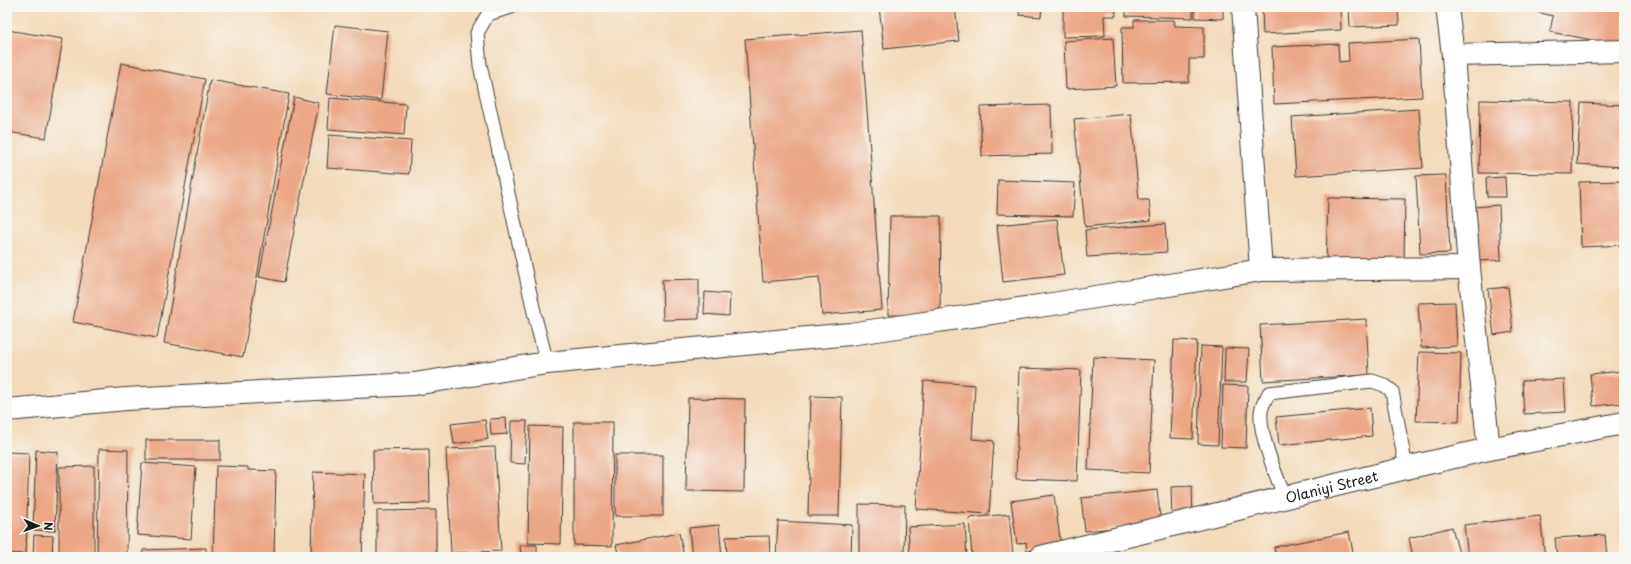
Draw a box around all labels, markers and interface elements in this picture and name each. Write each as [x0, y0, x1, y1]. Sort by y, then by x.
street label: Olaniyi Street [1283, 465, 1380, 508]
north arrow [18, 506, 58, 546]
text: N [40, 522, 57, 531]

